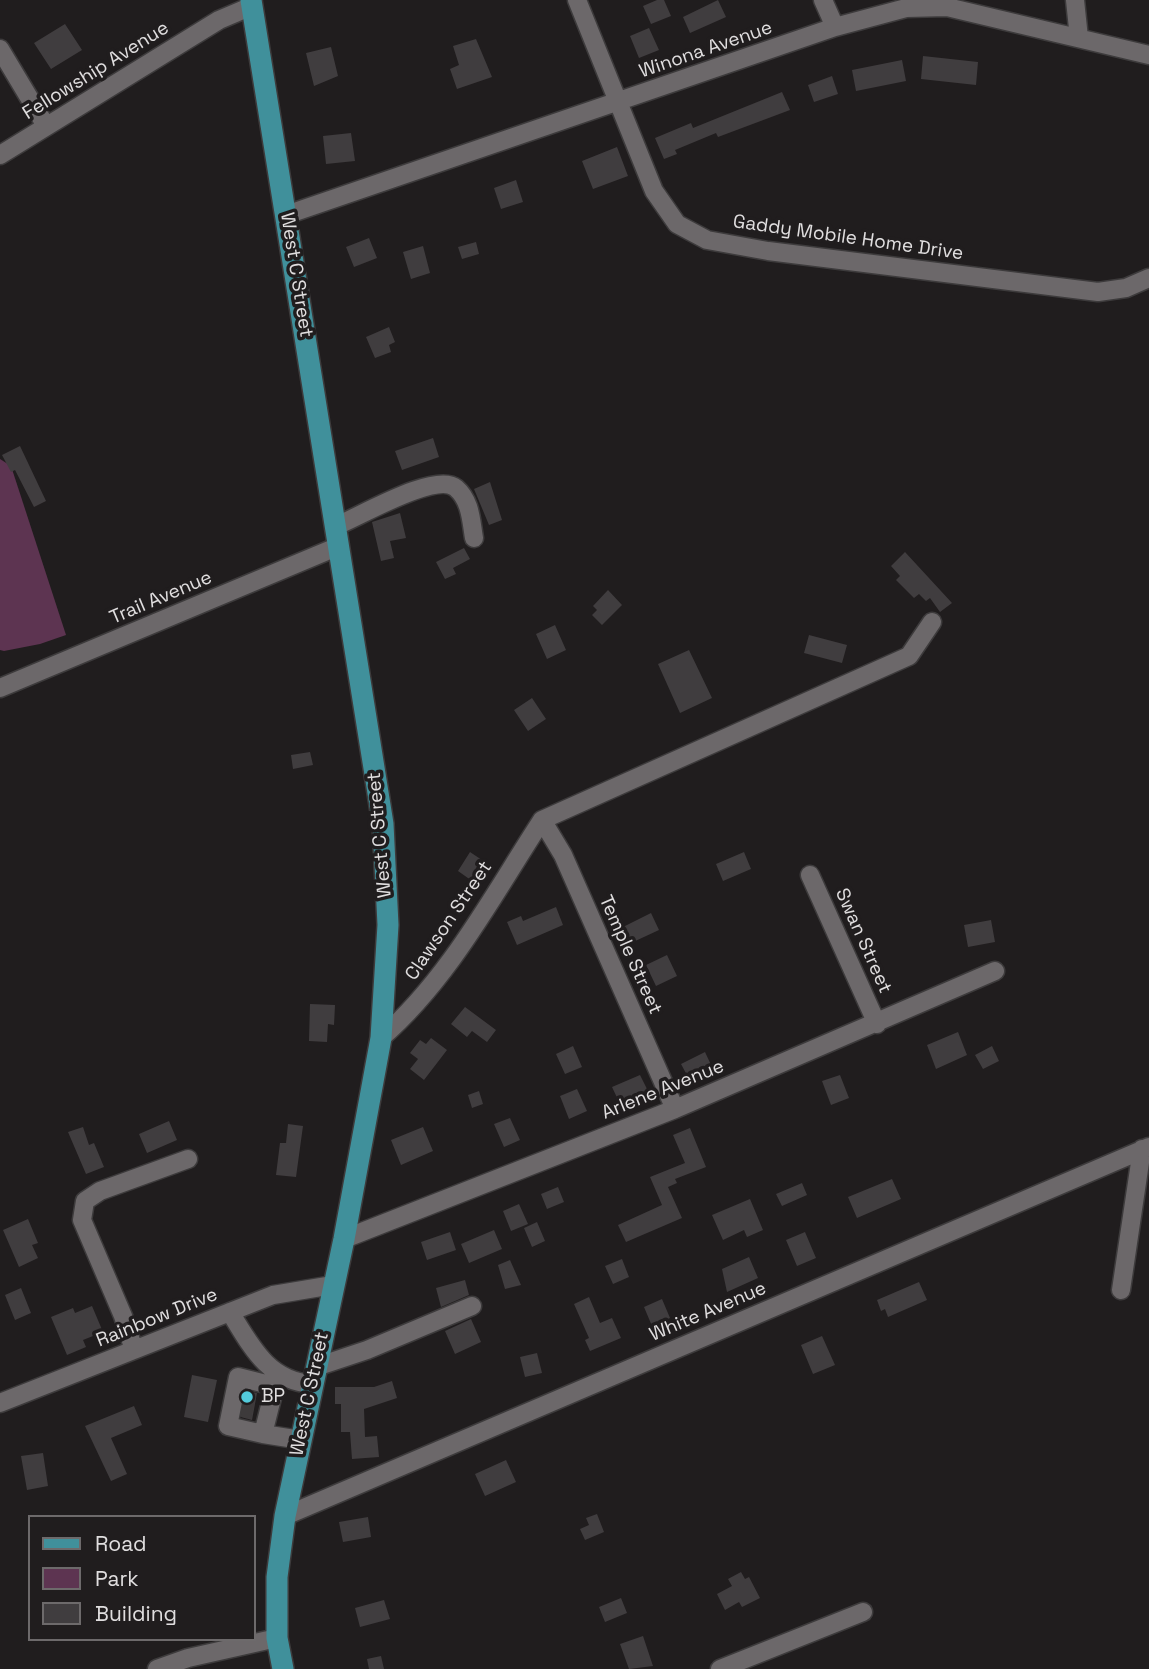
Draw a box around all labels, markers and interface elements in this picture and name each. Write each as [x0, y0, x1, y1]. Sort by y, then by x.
street label: Fellowship Avenue [19, 17, 173, 125]
street label: Winona Avenue [636, 17, 776, 83]
street label: West C Street [275, 211, 317, 339]
street label: Gaddy Mobile Home Drive [731, 211, 965, 265]
street label: Trail Avenue [106, 566, 216, 630]
street label: West C Street [363, 771, 397, 899]
street label: Clawson Street [401, 857, 497, 985]
street label: Swan Street [830, 885, 896, 997]
street label: Temple Street [594, 892, 666, 1018]
street label: Arlene Avenue [599, 1055, 727, 1125]
street label: White Avenue [646, 1277, 770, 1347]
street label: Rainbow Drive [93, 1283, 221, 1353]
street label: West C Street [286, 1330, 334, 1458]
place label: BP [261, 1386, 285, 1408]
marker: BP [239, 1389, 255, 1405]
legend [28, 1515, 256, 1641]
text: Road [95, 1530, 147, 1557]
text: Park [95, 1565, 139, 1592]
text: Building [95, 1600, 177, 1627]

